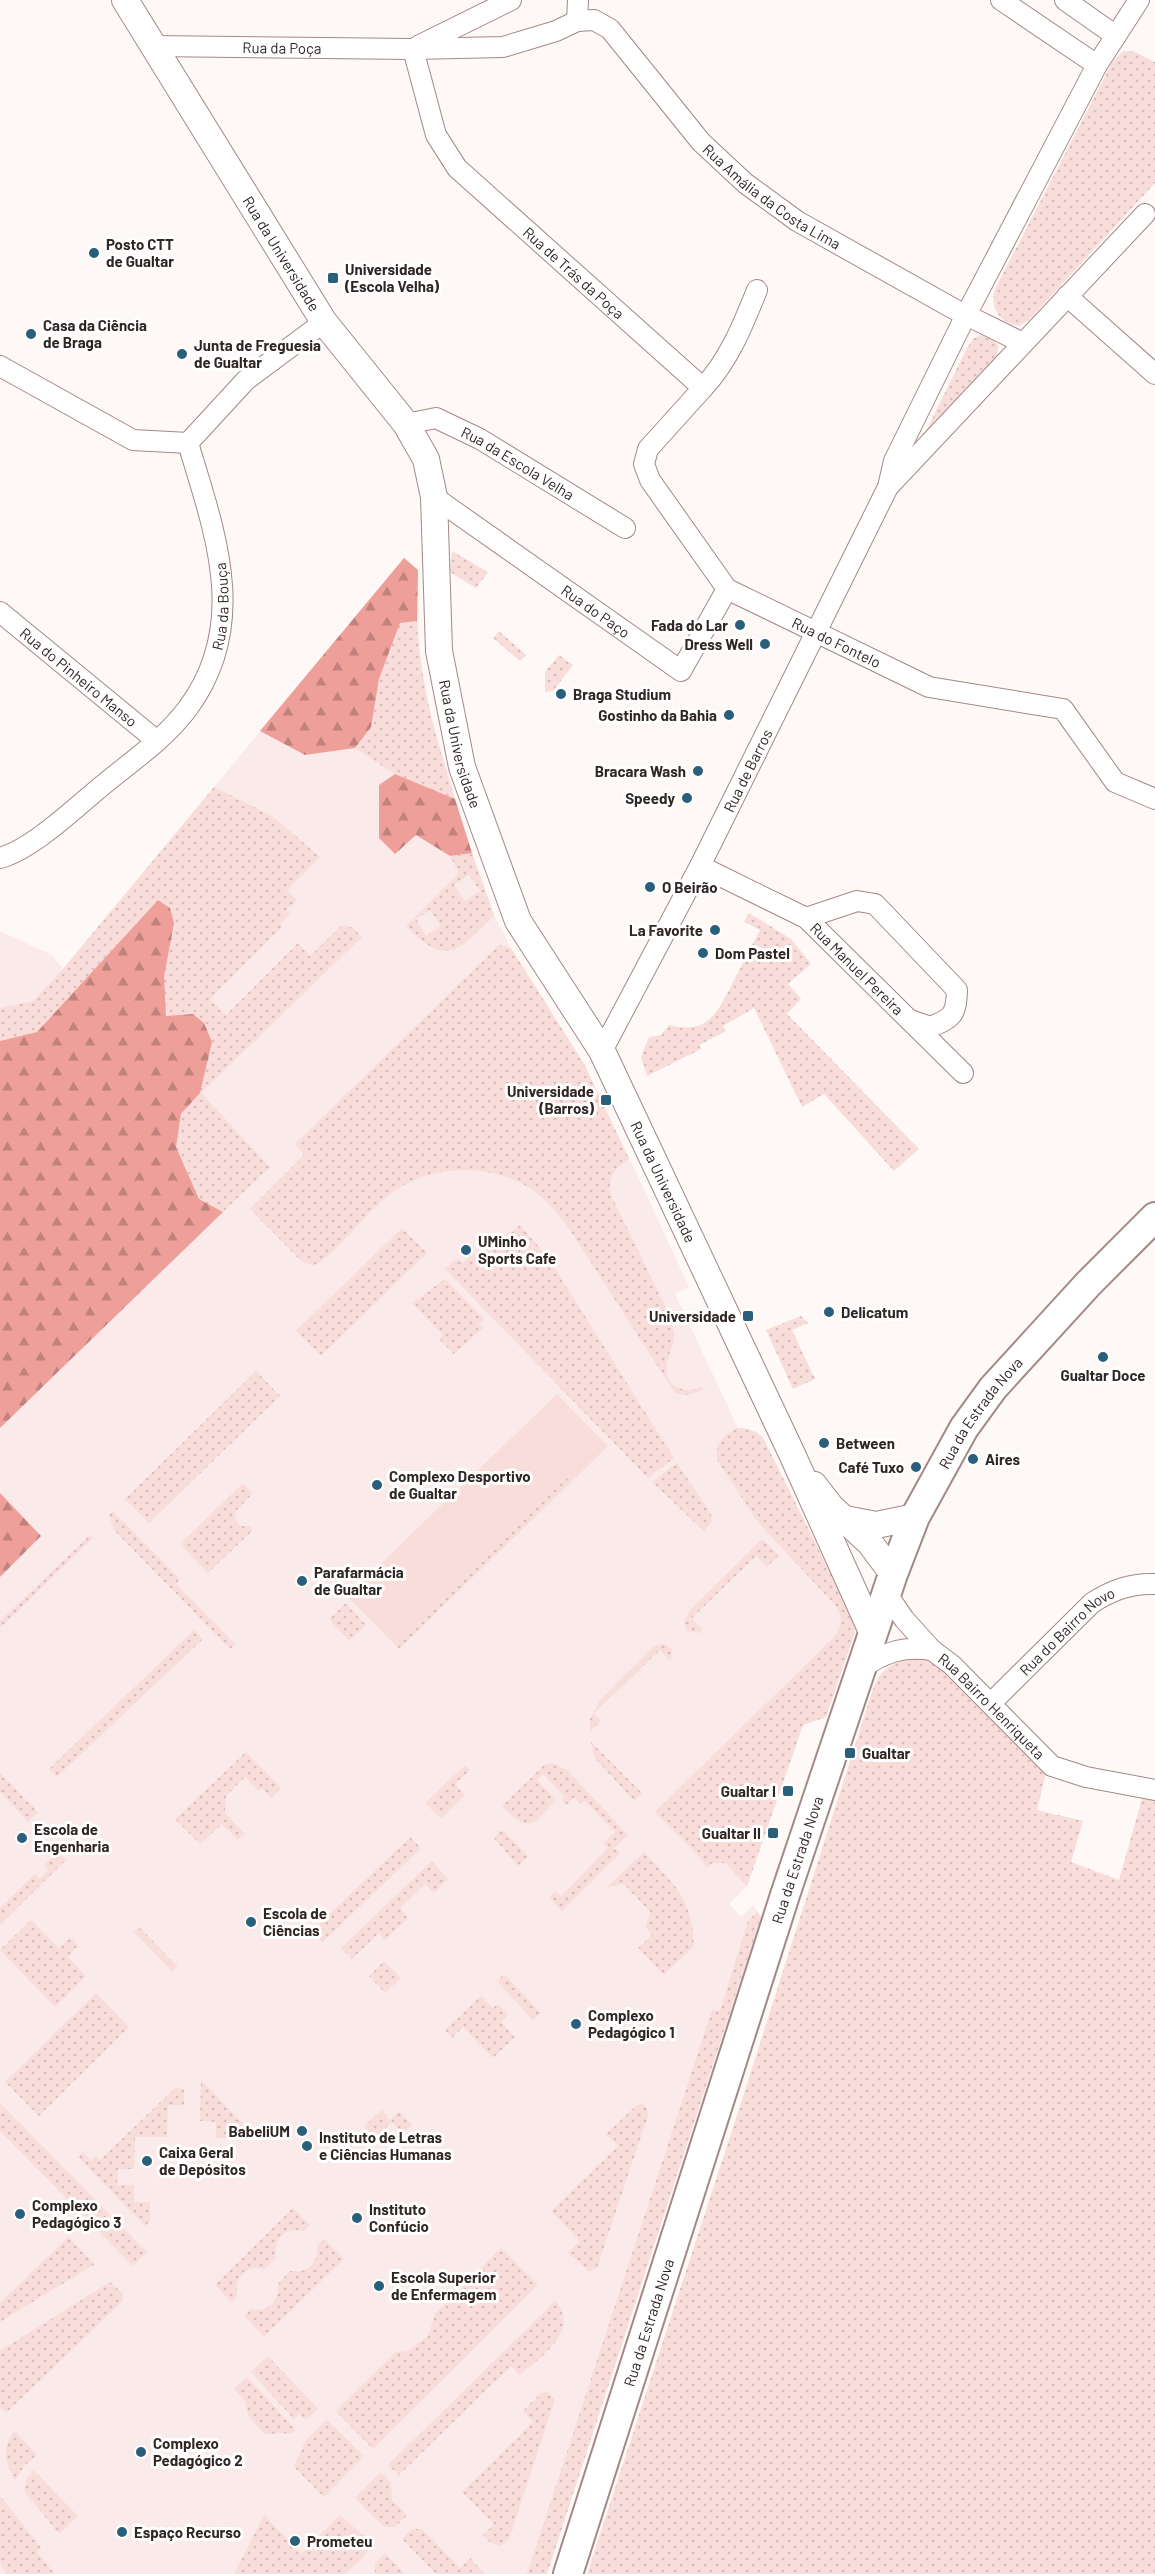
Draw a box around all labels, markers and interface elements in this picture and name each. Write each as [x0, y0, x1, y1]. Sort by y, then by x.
street label: Rua da Poça [242, 38, 322, 57]
street label: Rua Amália da Costa Lima [700, 140, 844, 253]
street label: Rua da Universidade [239, 193, 324, 314]
street label: Rua de Trás da Poça [520, 223, 628, 322]
place label: Posto CTT de Gualtar [106, 235, 174, 270]
marker: Posto CTT de Gualtar [87, 246, 101, 260]
place label: Universidade (Escola Velha) [344, 260, 440, 295]
marker: Universidade (Escola Velha) [326, 271, 340, 285]
place label: Casa da Ciência de Braga [43, 316, 147, 351]
marker: Casa da Ciência de Braga [24, 327, 38, 341]
place label: Junta de Freguesia de Gualtar [194, 336, 321, 371]
marker: Junta de Freguesia de Gualtar [175, 347, 189, 361]
street label: Rua da Escola Velha [458, 422, 578, 504]
street label: Rua da Bouça [208, 561, 232, 652]
street label: Rua do Paço [558, 581, 634, 641]
street label: Rua do Fontelo [789, 613, 884, 671]
place label: Fada do Lar [651, 616, 728, 634]
marker: Fada do Lar [733, 618, 747, 632]
street label: Rua do Pinheiro Manso [17, 623, 141, 730]
place label: Dress Well [684, 635, 753, 653]
marker: Dress Well [758, 637, 772, 651]
street label: Rua da Universidade [436, 678, 485, 811]
place label: Braga Studium [573, 685, 671, 703]
marker: Braga Studium [554, 687, 568, 701]
place label: Gostinho da Bahia [598, 706, 717, 724]
marker: Gostinho da Bahia [722, 708, 736, 722]
street label: Rua de Barros [719, 726, 776, 815]
place label: Bracara Wash [595, 762, 686, 780]
marker: Bracara Wash [691, 764, 705, 778]
place label: Speedy [625, 789, 675, 807]
marker: Speedy [680, 791, 694, 805]
place label: O Beirão [662, 878, 718, 896]
marker: O Beirão [643, 880, 657, 894]
street label: Rua Manuel Pereira [807, 919, 908, 1018]
place label: La Favorite [629, 921, 703, 939]
marker: La Favorite [708, 923, 722, 937]
place label: Dom Pastel [715, 944, 790, 962]
marker: Dom Pastel [696, 946, 710, 960]
place label: Universidade (Barros) [507, 1082, 595, 1117]
marker: Universidade (Barros) [599, 1093, 613, 1107]
street label: Rua da Universidade [627, 1118, 700, 1245]
place label: UMinho Sports Cafe [478, 1232, 556, 1267]
marker: UMinho Sports Cafe [459, 1243, 473, 1257]
place label: Delicatum [841, 1303, 908, 1321]
marker: Delicatum [822, 1305, 836, 1319]
place label: Universidade [649, 1307, 736, 1325]
marker: Universidade [741, 1309, 755, 1323]
marker: Gualtar Doce [1096, 1350, 1110, 1364]
street label: Rua da Estrada Nova [934, 1353, 1026, 1472]
place label: Gualtar Doce [1060, 1366, 1146, 1384]
place label: Between [836, 1434, 895, 1452]
marker: Between [817, 1436, 831, 1450]
place label: Aires [985, 1450, 1021, 1468]
marker: Aires [966, 1452, 980, 1466]
place label: Café Tuxo [839, 1458, 904, 1476]
marker: Café Tuxo [909, 1460, 923, 1474]
place label: Complexo Desportivo de Gualtar [389, 1467, 531, 1502]
marker: Complexo Desportivo de Gualtar [370, 1478, 384, 1492]
place label: Parafarmácia de Gualtar [314, 1563, 404, 1598]
marker: Parafarmácia de Gualtar [295, 1574, 309, 1588]
street label: Rua do Bairro Novo [1015, 1583, 1117, 1679]
street label: Rua Bairro Henriqueta [935, 1649, 1049, 1763]
place label: Gualtar [862, 1744, 911, 1762]
marker: Gualtar [843, 1746, 857, 1760]
place label: Gualtar I [721, 1782, 776, 1800]
marker: Gualtar I [781, 1784, 795, 1798]
street label: Rua da Estrada Nova [767, 1794, 827, 1926]
place label: Escola de Engenharia [34, 1820, 109, 1855]
place label: Gualtar II [702, 1824, 761, 1842]
marker: Gualtar II [766, 1826, 780, 1840]
marker: Escola de Engenharia [15, 1831, 29, 1845]
place label: Escola de Ciências [263, 1904, 327, 1939]
marker: Escola de Ciências [244, 1915, 258, 1929]
place label: Complexo Pedagógico 1 [588, 2006, 675, 2041]
marker: Complexo Pedagógico 1 [569, 2017, 583, 2031]
place label: BabeliUM [229, 2122, 290, 2140]
marker: BabeliUM [295, 2124, 309, 2138]
place label: Instituto de Letras e Ciências Humanas [319, 2128, 452, 2163]
marker: Instituto de Letras e Ciências Humanas [300, 2139, 314, 2153]
place label: Caixa Geral de Depósitos [159, 2143, 246, 2178]
marker: Caixa Geral de Depósitos [140, 2154, 154, 2168]
place label: Complexo Pedagógico 3 [32, 2196, 121, 2231]
place label: Instituto Confúcio [369, 2200, 429, 2235]
marker: Complexo Pedagógico 3 [13, 2207, 27, 2221]
marker: Instituto Confúcio [350, 2211, 364, 2225]
street label: Rua da Estrada Nova [620, 2256, 677, 2389]
place label: Escola Superior de Enfermagem [391, 2268, 496, 2303]
marker: Escola Superior de Enfermagem [372, 2279, 386, 2293]
place label: Complexo Pedagógico 2 [153, 2434, 243, 2469]
marker: Complexo Pedagógico 2 [134, 2445, 148, 2459]
place label: Espaço Recurso [134, 2523, 241, 2541]
marker: Espaço Recurso [115, 2525, 129, 2539]
place label: Prometeu [307, 2532, 372, 2550]
marker: Prometeu [288, 2534, 302, 2548]

